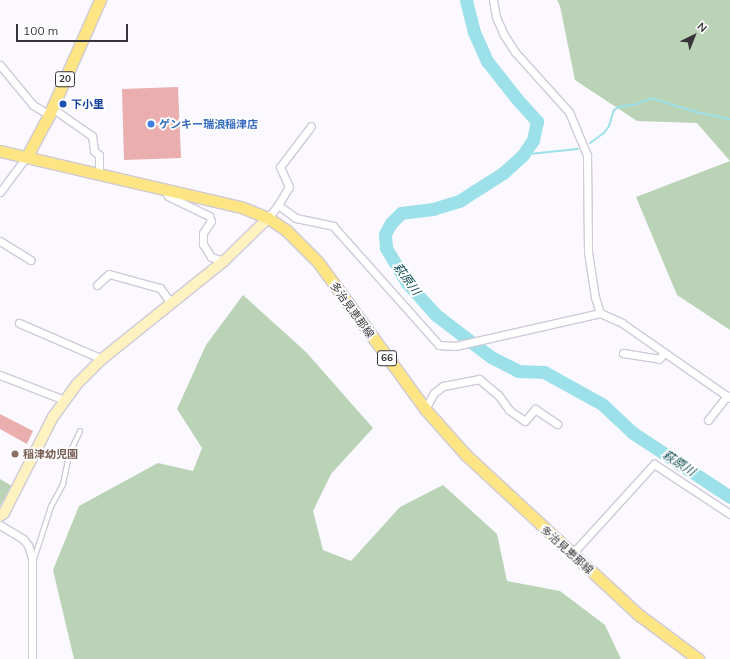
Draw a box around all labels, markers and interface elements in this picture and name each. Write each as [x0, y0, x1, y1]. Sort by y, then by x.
scale bar [18, 16, 130, 42]
north arrow [674, 16, 714, 56]
text: N [694, 19, 710, 35]
text: 100 m [23, 23, 58, 38]
road number: 20 [55, 71, 75, 87]
place label: 下小里 [71, 97, 104, 111]
marker: 下小里 [58, 99, 68, 109]
place label: ゲンキー瑞浪稲津店 [159, 117, 258, 131]
marker: ゲンキー瑞浪稲津店 [146, 119, 156, 129]
water label: 萩原川 [391, 260, 423, 298]
street label: 多治見恵那線 [327, 279, 377, 341]
road number: 66 [377, 350, 397, 366]
place label: 稲津幼児園 [23, 447, 78, 461]
water label: 萩原川 [660, 447, 698, 479]
marker: 稲津幼児園 [10, 449, 20, 459]
street label: 多治見恵那線 [538, 523, 596, 577]

